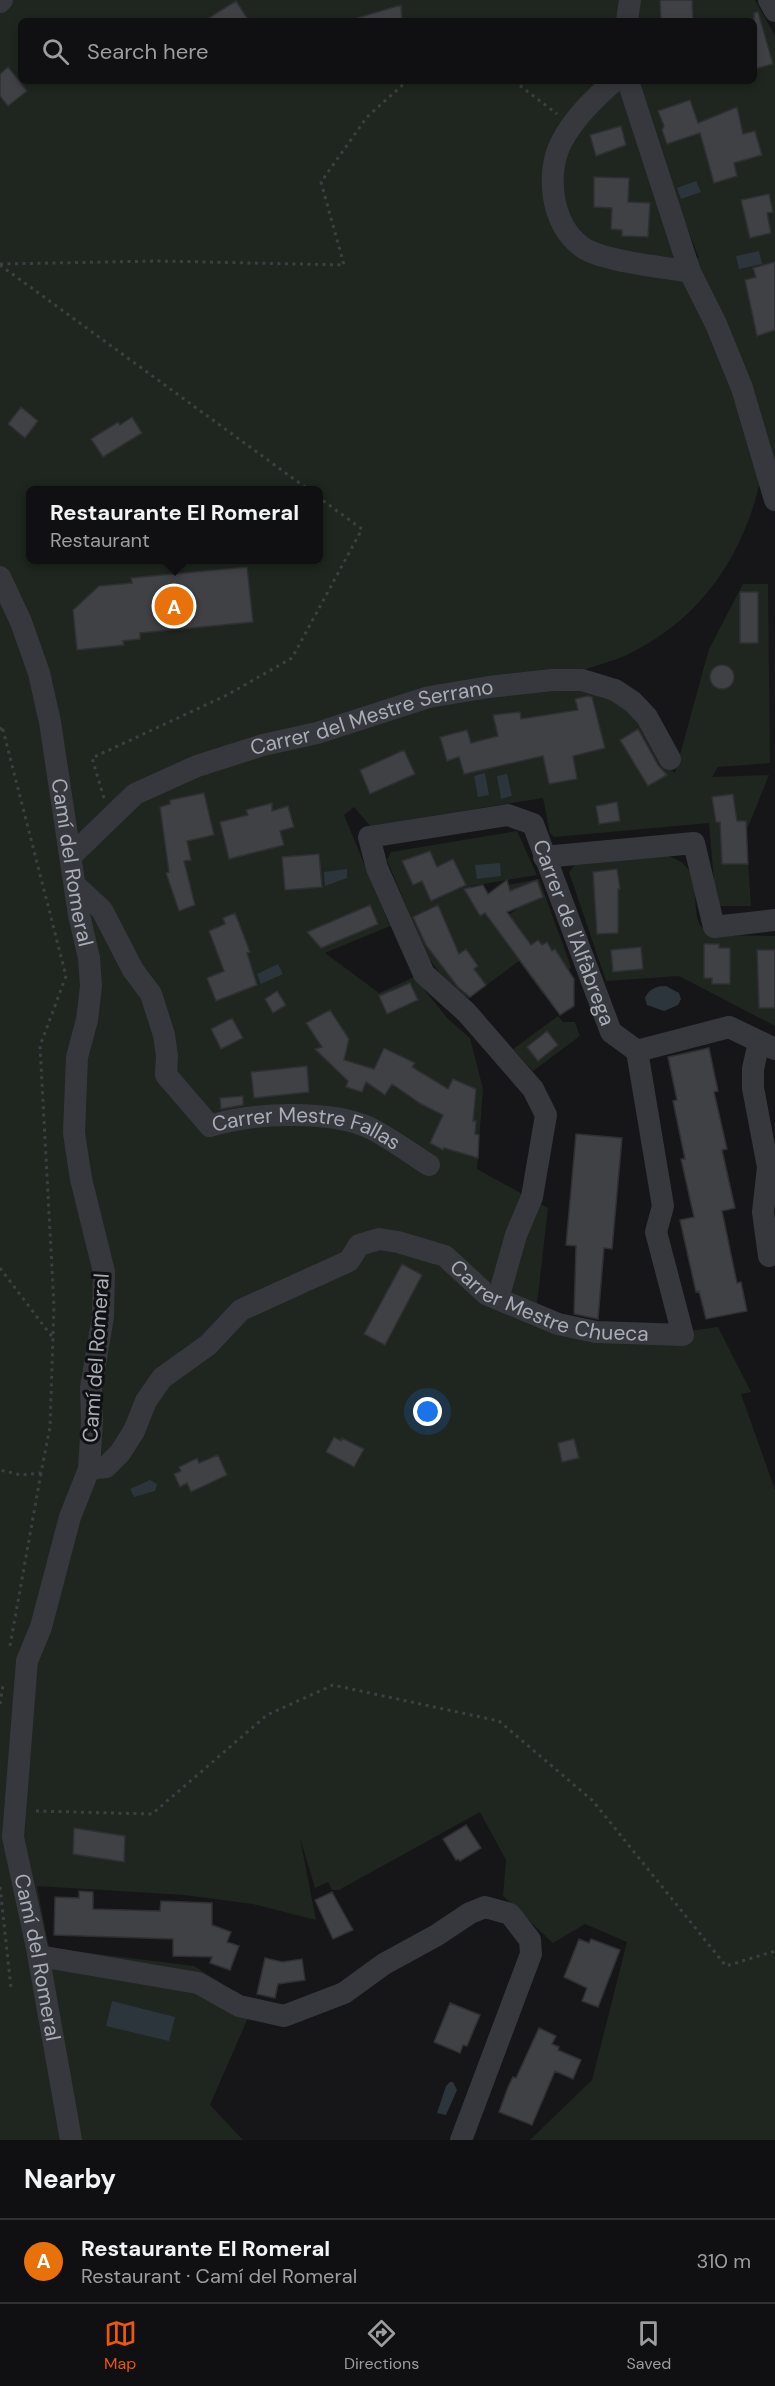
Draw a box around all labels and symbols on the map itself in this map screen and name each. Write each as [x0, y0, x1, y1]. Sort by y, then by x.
pin: A [154, 584, 194, 628]
street label: Carrer del Mestre Serrano [247, 672, 495, 762]
street label: Camí del Romeral [45, 776, 100, 949]
street label: Carrer de l'Alfàbrega [526, 836, 621, 1030]
street label: Carrer Mestre Fallas [209, 1101, 406, 1157]
street label: Carrer Mestre Chueca [444, 1253, 649, 1348]
street label: Camí del Romeral [76, 1272, 116, 1444]
your location [413, 1397, 442, 1426]
street label: Camí del Romeral [7, 1871, 67, 2043]

